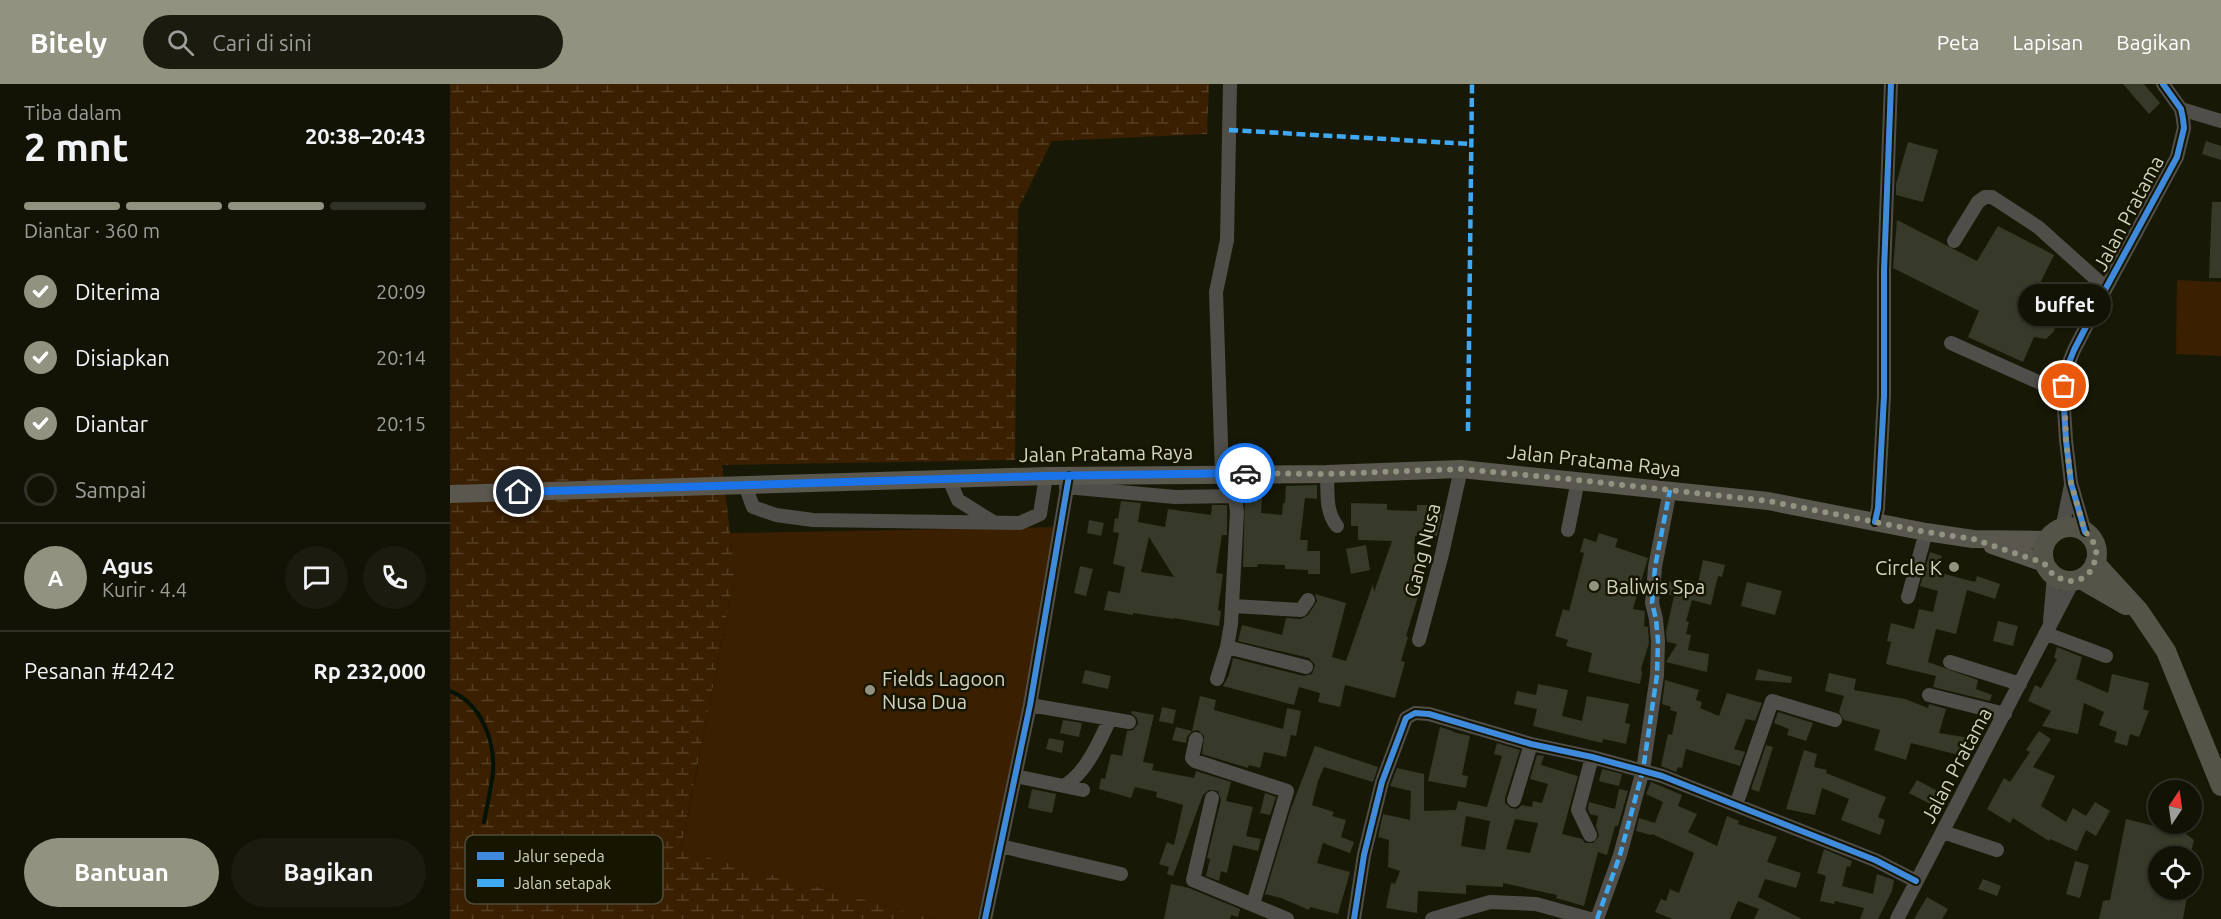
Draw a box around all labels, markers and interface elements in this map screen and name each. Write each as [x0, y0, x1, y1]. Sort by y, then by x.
search box [143, 15, 563, 69]
icon: search [164, 26, 197, 59]
text: Bitely [30, 27, 107, 58]
text: Cari di sini [212, 30, 312, 55]
text: Peta [1937, 30, 1980, 54]
text: Lapisan [2013, 30, 2083, 54]
text: Bagikan [2116, 30, 2191, 54]
text: Tiba dalam [24, 101, 122, 124]
text: 20:38–20:43 [305, 123, 426, 148]
text: 2 mnt [24, 125, 128, 168]
street label: Jalan Pratama [2088, 151, 2168, 275]
text: Diantar · 360 m [24, 219, 160, 242]
icon: check [24, 275, 57, 308]
text: Diterima [75, 279, 161, 304]
text: 20:09 [376, 280, 426, 303]
callout: buffet [2018, 284, 2110, 326]
text: buffet [2034, 293, 2095, 316]
icon: check [24, 341, 57, 374]
text: Disiapkan [75, 345, 170, 370]
text: 20:14 [376, 346, 426, 369]
pin [2038, 360, 2089, 411]
icon: bag [2047, 369, 2080, 402]
icon: check [24, 407, 57, 440]
text: Diantar [75, 411, 148, 436]
text: 20:15 [376, 412, 426, 435]
street label: Jalan Pratama Raya [1506, 439, 1682, 481]
street label: Jalan Pratama Raya [1019, 440, 1193, 466]
courier [1215, 443, 1275, 503]
icon: car [1229, 457, 1262, 490]
pin [493, 466, 544, 517]
icon: home [502, 475, 535, 508]
text: Sampai [75, 477, 146, 502]
street label: Gang Nusa [1399, 501, 1445, 599]
button: chat [285, 546, 348, 609]
button: phone [363, 546, 426, 609]
text: Agus [102, 553, 154, 578]
place label: Circle K [1875, 556, 1942, 579]
marker: Circle K [1947, 560, 1961, 574]
text: A [48, 565, 63, 590]
place label: Baliwis Spa [1606, 575, 1705, 598]
text: Kurir · 4.4 [102, 578, 187, 601]
marker: Baliwis Spa [1587, 579, 1601, 593]
text: Pesanan #4242 [24, 658, 175, 683]
text: Rp 232,000 [313, 658, 426, 683]
place label: Fields Lagoon Nusa Dua [882, 667, 1005, 713]
marker: Fields Lagoon Nusa Dua [863, 683, 877, 697]
street label: Jalan Pratama [1916, 703, 1996, 827]
north arrow [2148, 780, 2202, 834]
map controls [2148, 780, 2202, 900]
legend [465, 835, 663, 904]
button: Bantuan [24, 838, 219, 907]
button: Bagikan [231, 838, 426, 907]
button: locate [2148, 846, 2202, 900]
text: Jalur sepeda [514, 847, 605, 865]
text: Jalan setapak [514, 874, 611, 892]

